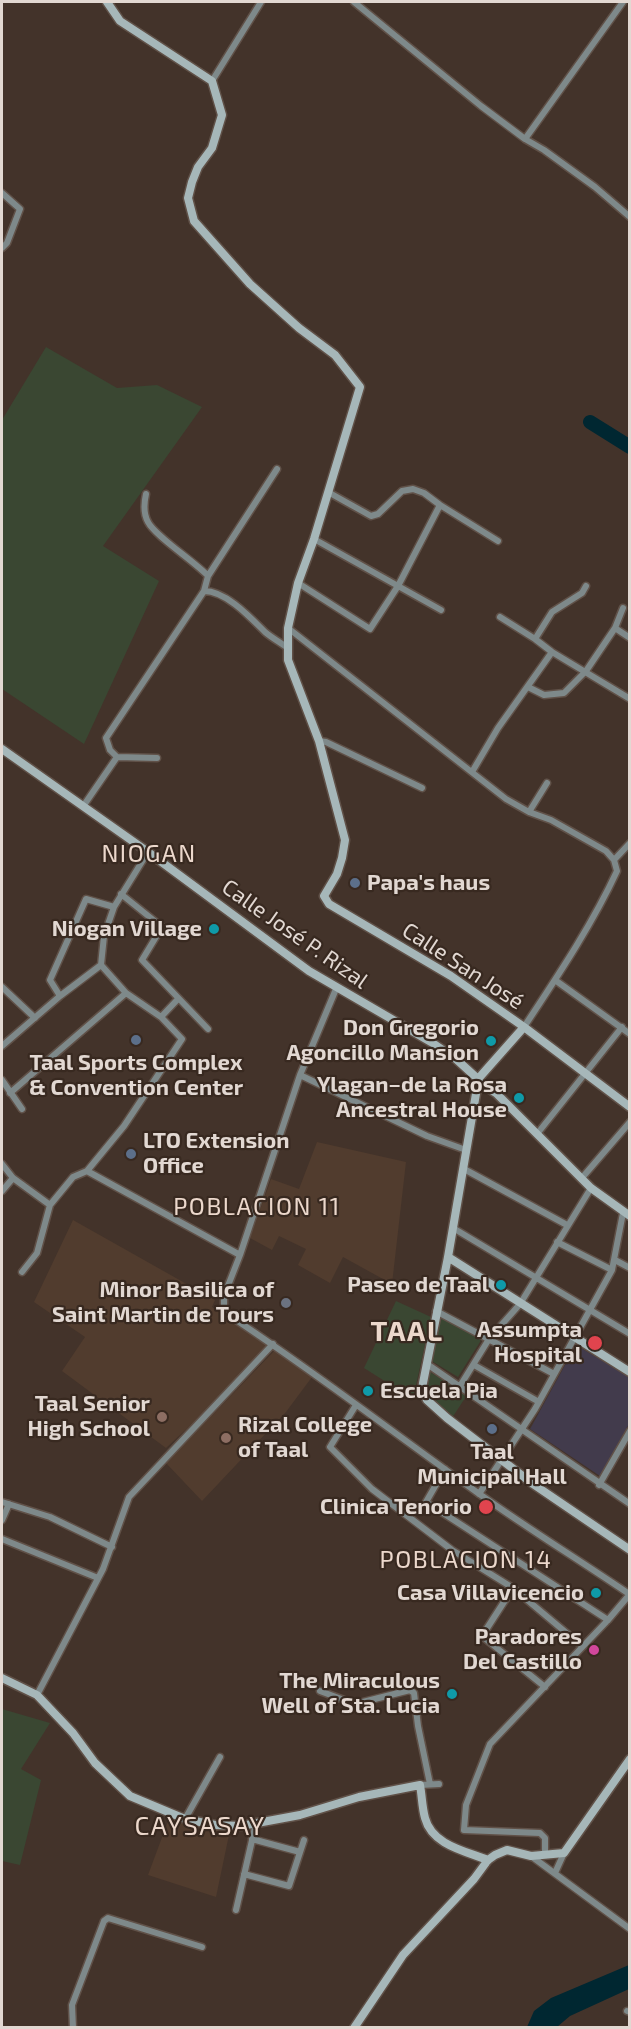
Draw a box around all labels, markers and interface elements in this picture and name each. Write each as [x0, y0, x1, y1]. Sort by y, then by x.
district label: NIOGAN [101, 840, 197, 868]
place label: Papa's haus [367, 870, 490, 896]
street label: Calle José P. Rizal [217, 874, 373, 994]
marker: Papa's haus [348, 876, 362, 890]
place label: Niogan Village [52, 916, 202, 942]
street label: Calle San José [397, 917, 529, 1015]
marker: Niogan Village [207, 922, 221, 936]
place label: Don Gregorio Agoncillo Mansion [286, 1015, 479, 1066]
marker: Taal Sports Complex & Convention Center [129, 1033, 143, 1047]
marker: Don Gregorio Agoncillo Mansion [484, 1034, 498, 1048]
place label: Taal Sports Complex & Convention Center [29, 1050, 243, 1102]
place label: Ylagan–de la Rosa Ancestral House [317, 1072, 507, 1124]
marker: Ylagan–de la Rosa Ancestral House [512, 1091, 526, 1105]
place label: LTO Extension Office [143, 1128, 289, 1180]
marker: LTO Extension Office [124, 1147, 138, 1161]
district label: POBLACION 11 [173, 1193, 341, 1221]
place label: Paseo de Taal [347, 1272, 489, 1298]
place label: Minor Basilica of Saint Martin de Tours [52, 1277, 274, 1328]
marker: Paseo de Taal [494, 1278, 508, 1292]
marker: Minor Basilica of Saint Martin de Tours [279, 1296, 293, 1310]
district label: TAAL [371, 1315, 443, 1349]
place label: Assumpta Hospital [477, 1317, 582, 1368]
marker: Assumpta Hospital [586, 1334, 604, 1352]
place label: Escuela Pia [380, 1378, 498, 1404]
marker: Escuela Pia [361, 1384, 375, 1398]
place label: Taal Senior High School [27, 1391, 150, 1442]
marker: Taal Senior High School [155, 1410, 169, 1424]
place label: Rizal College of Taal [238, 1412, 372, 1464]
marker: Taal Municipal Hall [485, 1422, 499, 1436]
marker: Rizal College of Taal [219, 1431, 233, 1445]
place label: Taal Municipal Hall [417, 1439, 567, 1490]
place label: Clinica Tenorio [320, 1494, 472, 1520]
marker: Clinica Tenorio [477, 1498, 495, 1516]
district label: POBLACION 14 [380, 1546, 552, 1574]
place label: Casa Villavicencio [397, 1580, 584, 1606]
marker: Casa Villavicencio [589, 1586, 603, 1600]
place label: Paradores Del Castillo [463, 1624, 582, 1676]
marker: Paradores Del Castillo [587, 1643, 601, 1657]
place label: The Miraculous Well of Sta. Lucia [262, 1668, 440, 1720]
marker: The Miraculous Well of Sta. Lucia [445, 1687, 459, 1701]
district label: CAYSASAY [134, 1810, 266, 1842]

